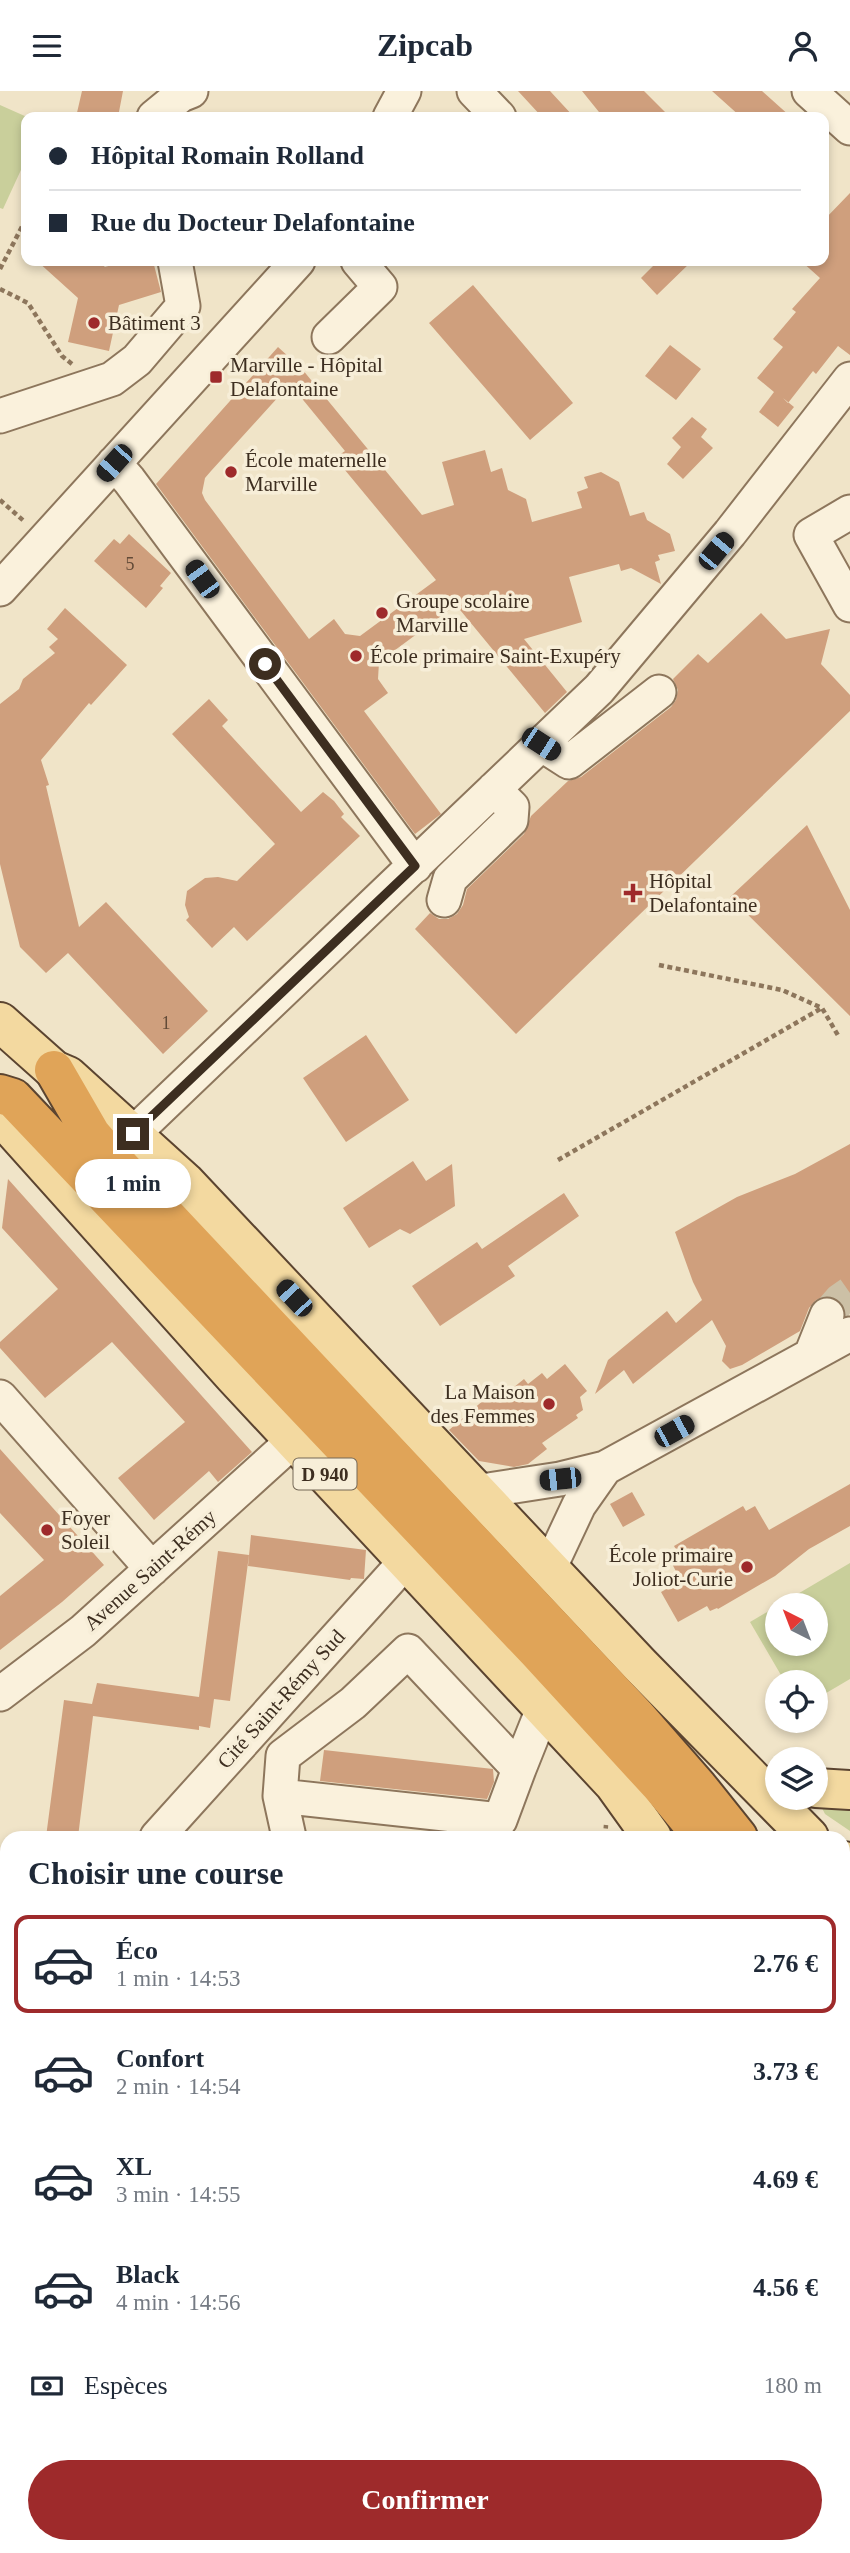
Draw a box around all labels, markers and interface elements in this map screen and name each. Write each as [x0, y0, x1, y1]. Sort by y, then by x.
icon: menu [28, 27, 66, 65]
text: Zipcab [377, 27, 473, 63]
icon: person [784, 27, 822, 65]
text: Hôpital Romain Rolland [91, 141, 364, 170]
text: Rue du Docteur Delafontaine [91, 208, 415, 237]
place label: Bâtiment 3 [108, 311, 201, 335]
marker: Bâtiment 3 [86, 315, 102, 331]
place label: Marville - Hôpital Delafontaine [230, 353, 383, 401]
marker: Marville - Hôpital Delafontaine [208, 369, 224, 385]
car [93, 440, 136, 486]
place label: École maternelle Marville [245, 448, 387, 496]
marker: École maternelle Marville [223, 464, 239, 480]
car [695, 528, 738, 574]
house number: 5 [126, 554, 135, 574]
car [182, 556, 223, 602]
place label: Groupe scolaire Marville [396, 589, 530, 637]
marker: Groupe scolaire Marville [374, 605, 390, 621]
place label: École primaire Saint-Exupéry [370, 644, 621, 668]
route start [249, 648, 281, 680]
marker: École primaire Saint-Exupéry [348, 648, 364, 664]
car [518, 724, 565, 764]
place label: Hôpital Delafontaine [649, 869, 757, 917]
marker: Hôpital Delafontaine [623, 883, 643, 903]
house number: 1 [162, 1013, 171, 1033]
route end [117, 1118, 149, 1150]
callout: 1 min [75, 1159, 191, 1207]
text: 1 min [105, 1171, 161, 1196]
car [272, 1275, 317, 1321]
place label: La Maison des Femmes [431, 1380, 535, 1428]
marker: La Maison des Femmes [541, 1396, 557, 1412]
car [651, 1412, 698, 1450]
road number: D 940 [294, 1459, 356, 1490]
car [539, 1466, 582, 1492]
street label: Avenue Saint-Rémy [79, 1504, 221, 1636]
place label: Foyer Soleil [61, 1506, 110, 1554]
marker: Foyer Soleil [39, 1522, 55, 1538]
place label: École primaire Joliot-Curie [609, 1543, 733, 1591]
marker: École primaire Joliot-Curie [739, 1559, 755, 1575]
north arrow [765, 1593, 828, 1655]
map controls [765, 1593, 828, 1810]
street label: Cité Saint-Rémy Sud [212, 1624, 350, 1773]
button: locate [765, 1670, 828, 1733]
button: layers [765, 1747, 828, 1810]
text: Choisir une course [28, 1855, 283, 1891]
icon: car [32, 1933, 95, 1996]
text: Éco [116, 1936, 158, 1965]
text: 2.76 € [753, 1949, 818, 1978]
text: 1 min · 14:53 [116, 1966, 241, 1991]
icon: car [32, 2041, 95, 2104]
text: Confort [116, 2044, 204, 2073]
text: 3.73 € [753, 2057, 818, 2086]
text: 2 min · 14:54 [116, 2074, 241, 2099]
icon: car [32, 2149, 95, 2212]
text: XL [116, 2152, 152, 2181]
text: 4.69 € [753, 2165, 818, 2194]
text: 3 min · 14:55 [116, 2182, 241, 2207]
icon: car [32, 2257, 95, 2320]
text: Black [116, 2260, 180, 2289]
text: 4.56 € [753, 2273, 818, 2302]
text: 4 min · 14:56 [116, 2290, 241, 2315]
icon: cash [28, 2367, 66, 2405]
text: Espèces [84, 2371, 168, 2400]
text: 180 m [764, 2373, 822, 2398]
button: Confirmer [28, 2460, 822, 2540]

